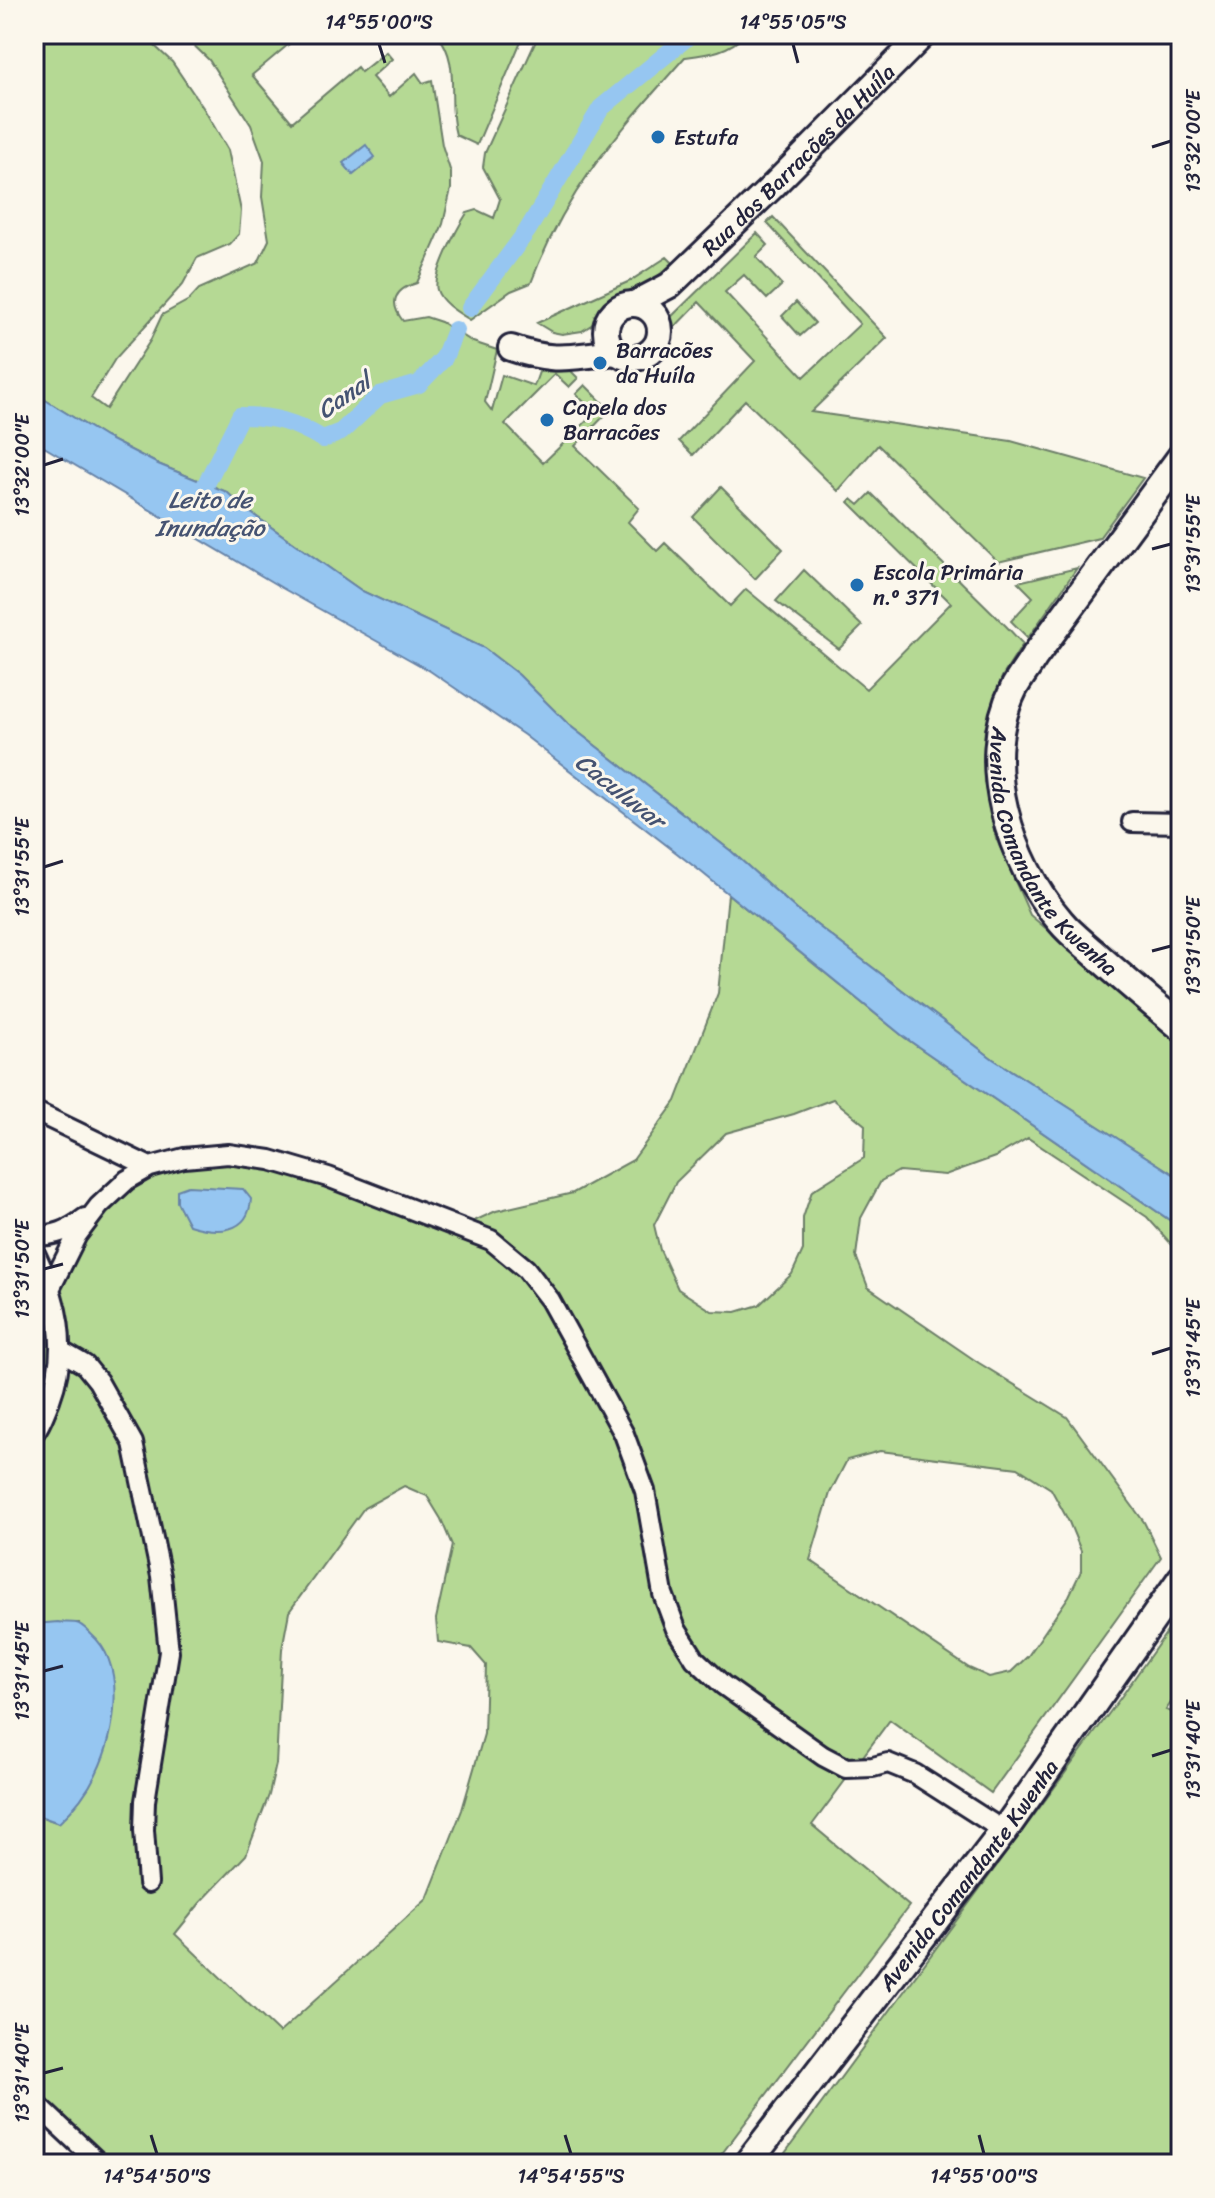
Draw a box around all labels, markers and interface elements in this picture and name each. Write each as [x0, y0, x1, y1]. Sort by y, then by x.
text: 14°55'00"S [325, 5, 433, 40]
text: 14°55'05"S [739, 5, 847, 40]
street label: Rua dos Barracões da Huíla [692, 54, 905, 266]
text: 13°32'00"E [1176, 88, 1211, 192]
place label: Estufa [674, 118, 739, 157]
marker: Estufa [649, 128, 667, 146]
place label: Barracões da Huíla [616, 331, 714, 395]
marker: Barracões da Huíla [591, 354, 609, 372]
water label: Canal [308, 359, 384, 430]
place label: Capela dos Barracões [563, 388, 668, 452]
marker: Capela dos Barracões [538, 411, 556, 429]
text: 13°32'00"E [5, 412, 40, 516]
water label: Leito de Inundação [155, 479, 267, 549]
text: 13°31'55"E [1176, 493, 1211, 593]
place label: Escola Primária n.º 371 [873, 553, 1024, 617]
marker: Escola Primária n.º 371 [848, 576, 866, 594]
street label: Avenida Comandante Kwenha [978, 724, 1127, 986]
water label: Caculuvar [566, 742, 677, 842]
text: 13°31'55"E [5, 816, 40, 916]
text: 13°31'50"E [1176, 894, 1211, 996]
text: 13°31'50"E [5, 1217, 40, 1319]
text: 13°31'45"E [1176, 1296, 1211, 1398]
text: 13°31'45"E [5, 1619, 40, 1721]
text: 13°31'40"E [1176, 1698, 1211, 1800]
street label: Avenida Comandante Kwenha [867, 1751, 1069, 2001]
text: 13°31'40"E [5, 2021, 40, 2123]
text: 14°54'50"S [103, 2159, 211, 2194]
text: 14°54'55"S [517, 2159, 625, 2194]
text: 14°55'00"S [930, 2159, 1038, 2194]

